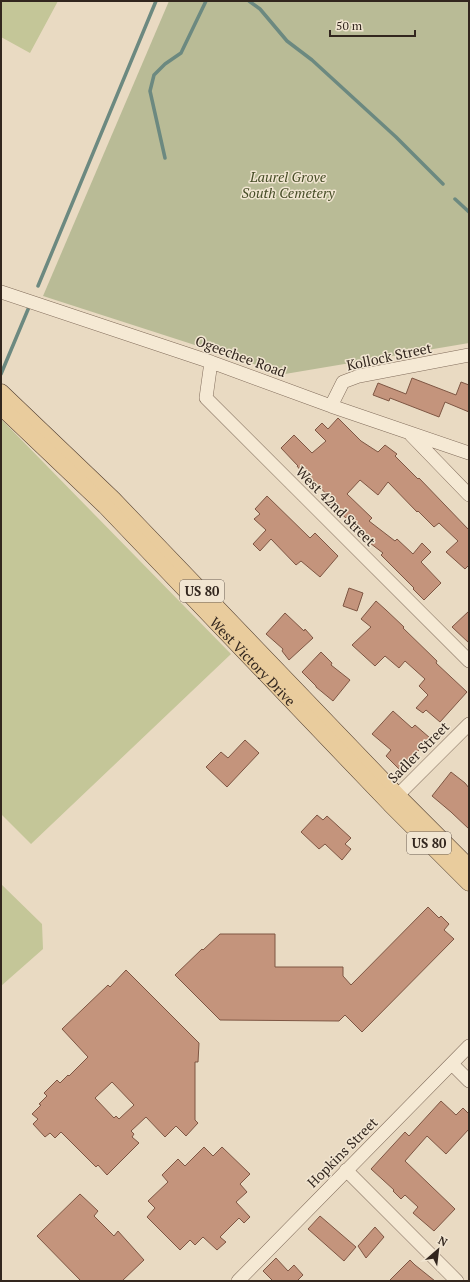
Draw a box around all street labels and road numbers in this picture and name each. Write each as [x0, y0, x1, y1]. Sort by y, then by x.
street label: Ogeechee Road [193, 331, 289, 381]
street label: Kollock Street [345, 338, 434, 374]
street label: West 42nd Street [292, 462, 381, 551]
road number: US 80 [180, 580, 224, 602]
street label: West Victory Drive [206, 612, 300, 710]
street label: Sadler Street [383, 717, 453, 787]
road number: US 80 [407, 832, 451, 854]
street label: Hopkins Street [303, 1112, 382, 1191]

